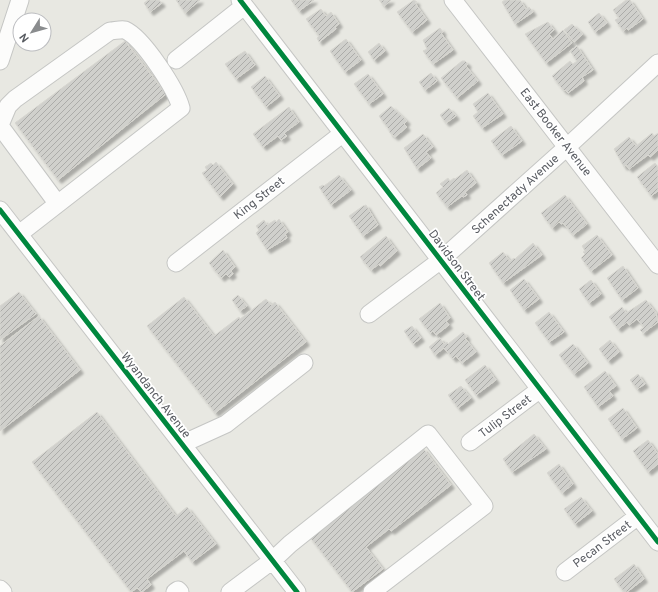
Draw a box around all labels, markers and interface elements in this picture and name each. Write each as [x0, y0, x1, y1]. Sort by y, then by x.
north arrow [12, 12, 52, 52]
text: N [17, 30, 33, 45]
street label: East Booker Avenue [516, 85, 595, 180]
street label: Schenectady Avenue [469, 151, 563, 238]
street label: King Street [231, 174, 288, 224]
street label: Davidson Street [424, 227, 488, 304]
street label: Wyandanch Avenue [117, 349, 194, 442]
street label: Tulip Street [476, 392, 535, 442]
street label: Pecan Street [570, 518, 635, 572]

